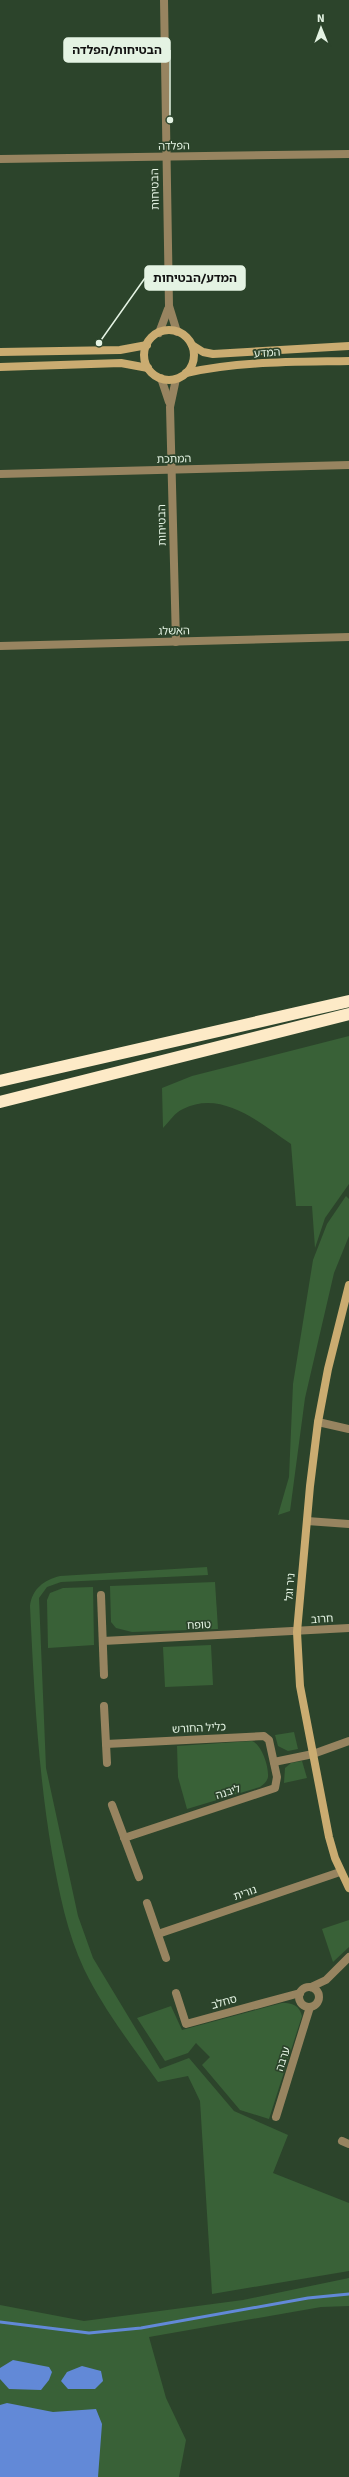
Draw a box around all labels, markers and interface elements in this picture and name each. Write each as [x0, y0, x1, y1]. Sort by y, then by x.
north arrow [301, 8, 341, 48]
text: N [317, 12, 325, 25]
callout: הבטיחות/הפלדה [64, 38, 170, 62]
text: הבטיחות/הפלדה [72, 43, 162, 58]
street label: הפלדה [158, 139, 190, 153]
street label: הבטיחות [148, 168, 162, 210]
callout: המדע/הבטיחות [145, 266, 245, 290]
text: המדע/הבטיחות [153, 271, 237, 286]
street label: המדע [253, 346, 281, 360]
street label: המתכת [156, 452, 192, 466]
street label: הבטיחות [155, 504, 169, 546]
street label: האשלג [158, 624, 190, 638]
street label: ניר וגל [282, 1572, 298, 1602]
street label: חרוב [310, 1612, 334, 1626]
street label: טופח [187, 1618, 211, 1632]
street label: כליל החורש [172, 1720, 227, 1736]
street label: ליבנה [214, 1782, 242, 1802]
street label: נורית [232, 1883, 258, 1903]
street label: סחלב [210, 1992, 238, 2012]
street label: ערבה [273, 2045, 293, 2073]

